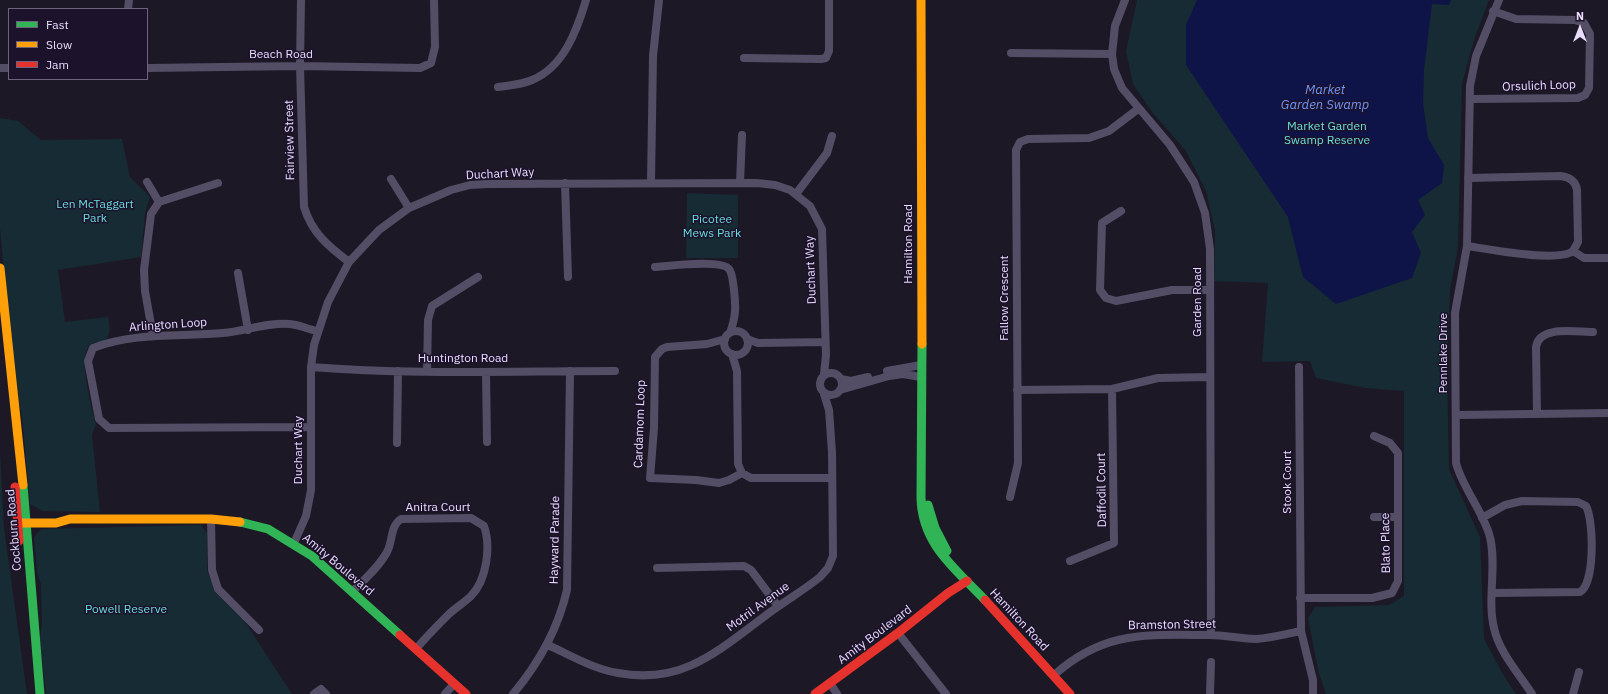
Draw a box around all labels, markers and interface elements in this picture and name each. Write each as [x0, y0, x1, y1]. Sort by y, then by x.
legend [8, 8, 148, 80]
north arrow [1560, 8, 1600, 48]
text: N [1576, 9, 1584, 23]
text: Fast [46, 17, 69, 32]
text: Slow [46, 37, 72, 52]
street label: Beach Road [249, 48, 313, 62]
text: Jam [46, 57, 69, 72]
street label: Orsulich Loop [1502, 78, 1576, 94]
water label: Market Garden Swamp [1281, 82, 1369, 113]
street label: Fairview Street [282, 100, 298, 180]
park label: Market Garden Swamp Reserve [1284, 120, 1370, 148]
street label: Duchart Way [465, 165, 535, 183]
park label: Len McTaggart Park [56, 198, 134, 226]
street label: Hamilton Road [902, 204, 916, 284]
park label: Picotee Mews Park [683, 213, 741, 241]
street label: Duchart Way [803, 236, 819, 304]
street label: Fallow Crescent [998, 255, 1012, 341]
street label: Garden Road [1191, 267, 1205, 337]
street label: Pennlake Drive [1437, 313, 1451, 393]
street label: Arlington Loop [128, 315, 208, 335]
street label: Huntington Road [418, 352, 508, 366]
street label: Cardamom Loop [631, 380, 649, 468]
street label: Duchart Way [292, 416, 306, 484]
street label: Stook Court [1281, 450, 1295, 514]
street label: Daffodil Court [1094, 453, 1110, 527]
street label: Cockburn Road [3, 489, 25, 571]
street label: Hayward Parade [547, 496, 563, 584]
street label: Anitra Court [406, 501, 470, 515]
street label: Blato Place [1378, 513, 1394, 573]
street label: Amity Boulevard [299, 531, 377, 599]
street label: Motril Avenue [724, 579, 792, 635]
street label: Hamilton Road [987, 586, 1051, 654]
park label: Powell Reserve [85, 603, 167, 617]
street label: Amity Boulevard [835, 603, 915, 667]
street label: Bramston Street [1128, 617, 1216, 633]

